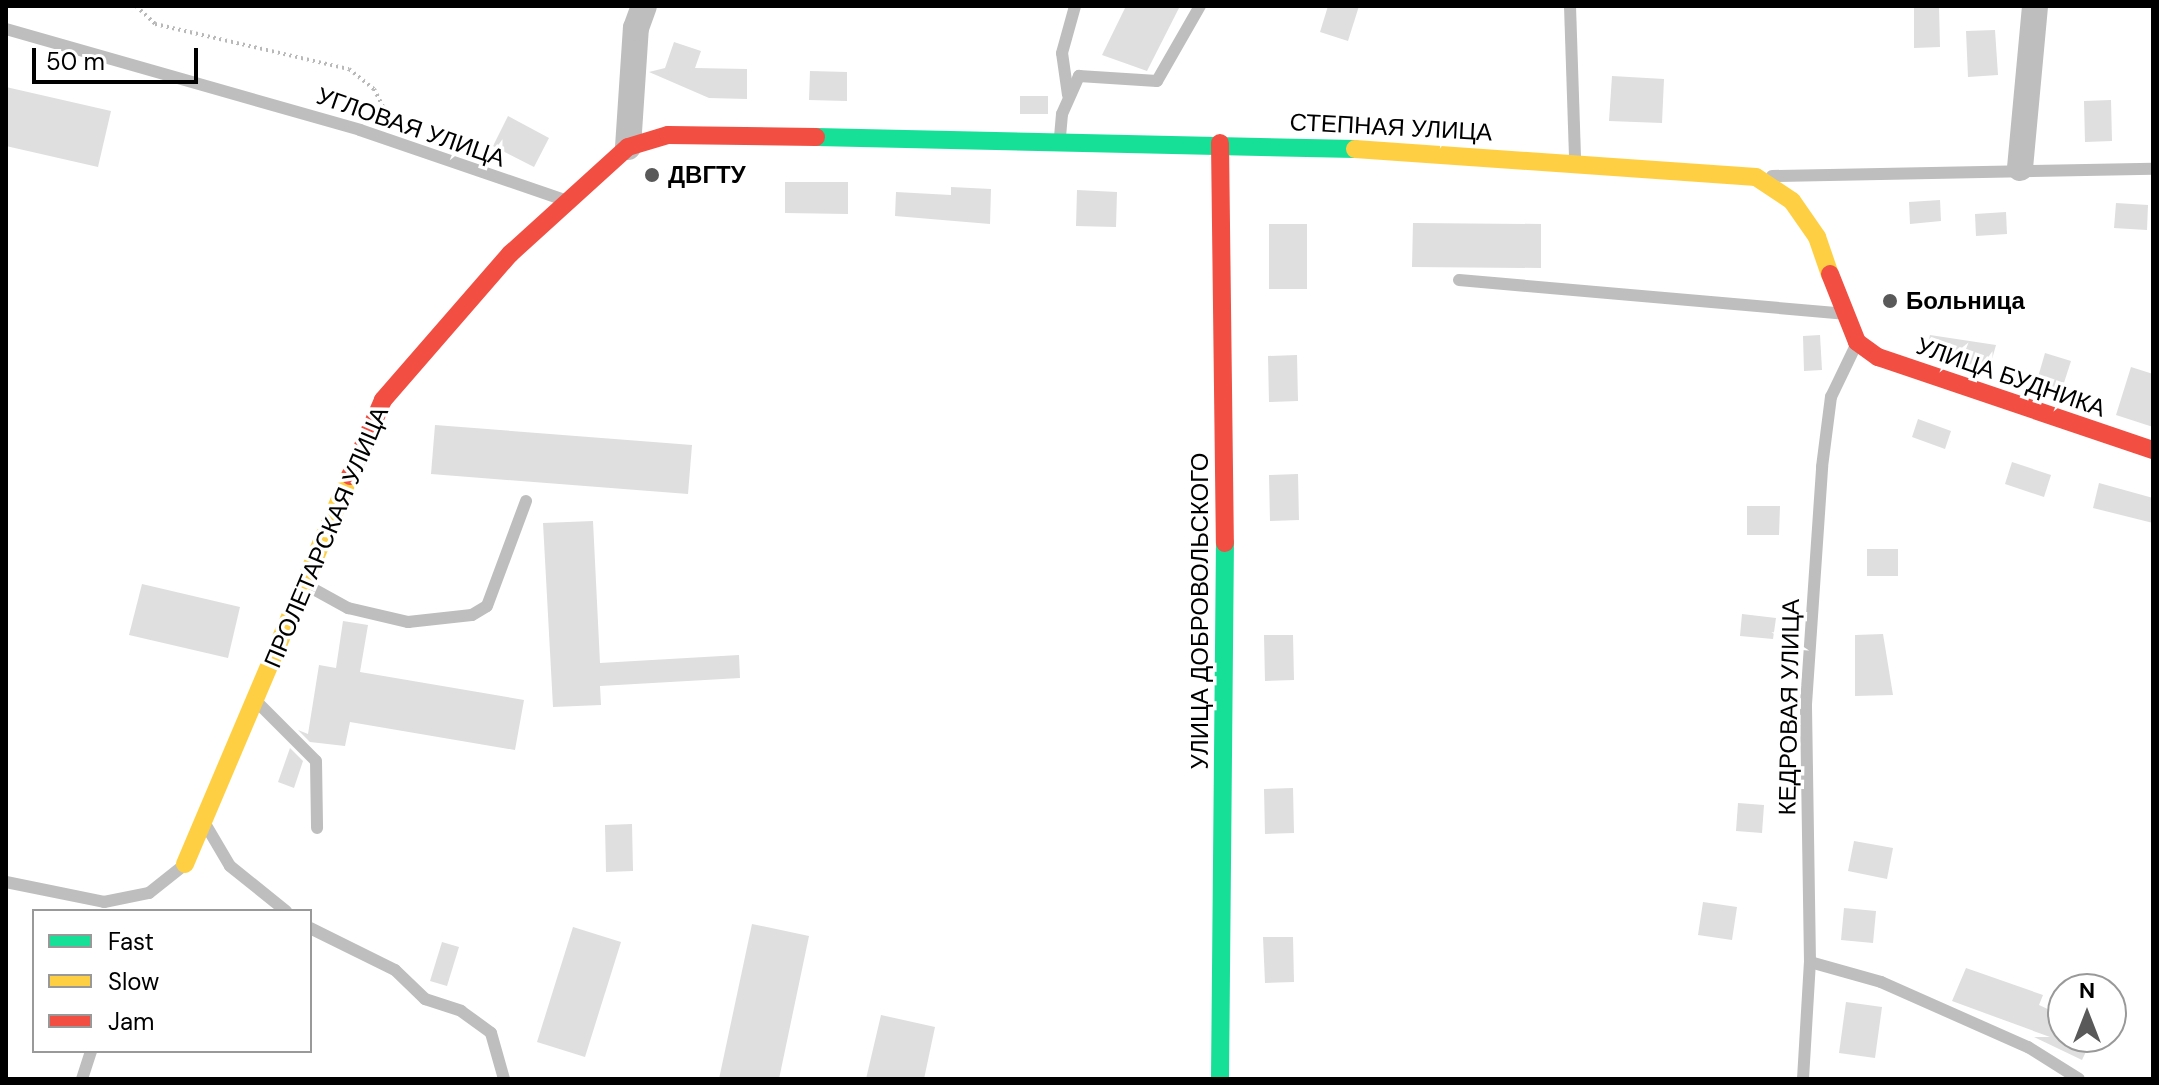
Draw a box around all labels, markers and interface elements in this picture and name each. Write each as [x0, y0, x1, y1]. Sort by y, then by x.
scale bar [36, 32, 202, 82]
text: 50 m [46, 46, 105, 77]
street label: УГЛОВАЯ УЛИЦА [313, 81, 509, 173]
street label: СТЕПНАЯ УЛИЦА [1289, 107, 1493, 147]
place label: ДВГТУ [668, 161, 746, 189]
marker: ДВГТУ [643, 166, 661, 184]
place label: Больница [1906, 287, 2025, 315]
marker: Больница [1881, 292, 1899, 310]
street label: УЛИЦА БУДНИКА [1913, 331, 2109, 423]
street label: ПРОЛЕТАРСКАЯ УЛИЦА [258, 402, 394, 672]
street label: УЛИЦА ДОБРОВОЛЬСКОГО [1186, 452, 1214, 770]
street label: КЕДРОВАЯ УЛИЦА [1773, 598, 1805, 816]
legend [32, 909, 312, 1053]
text: Fast [108, 926, 154, 957]
text: Slow [108, 966, 159, 997]
north arrow [2047, 973, 2127, 1053]
text: N [2079, 976, 2095, 1005]
text: Jam [108, 1006, 154, 1037]

